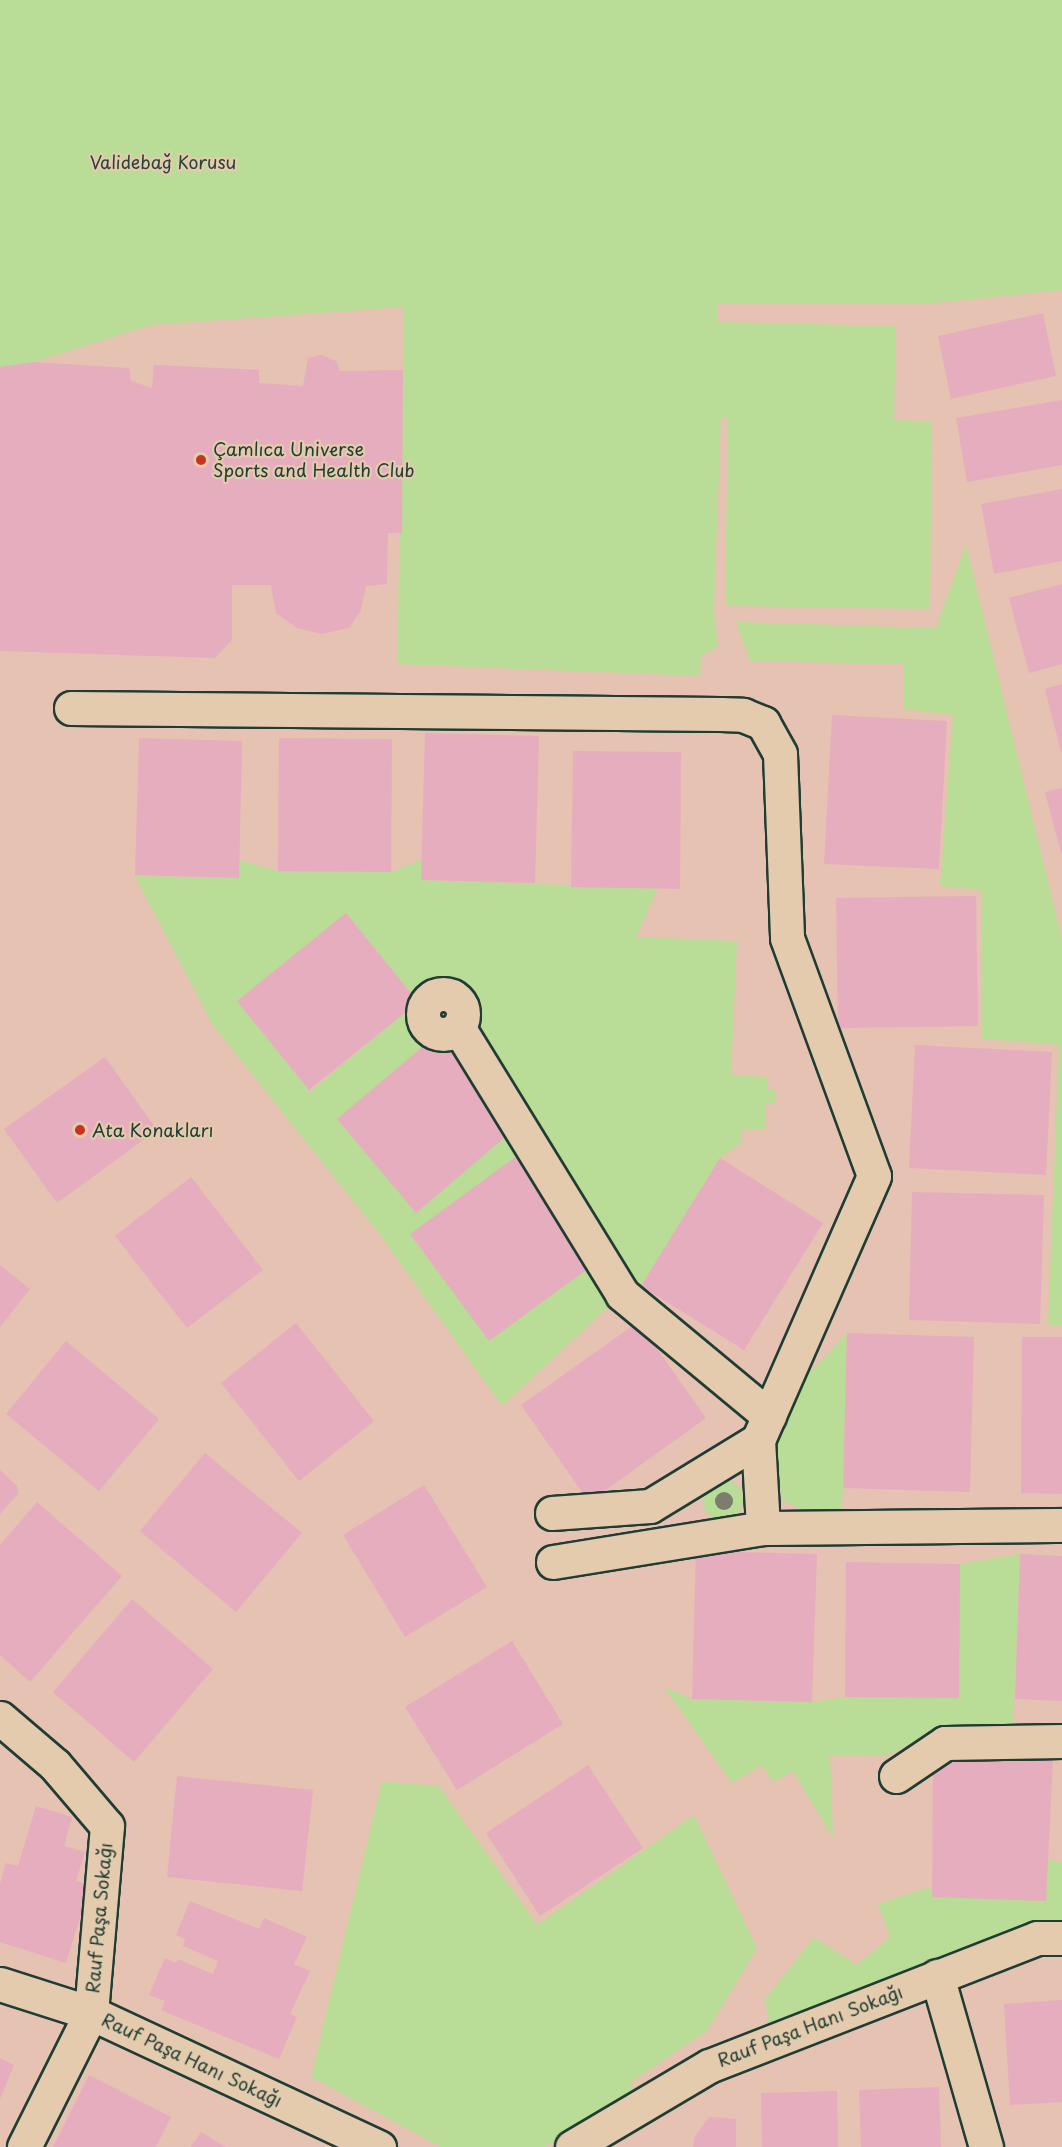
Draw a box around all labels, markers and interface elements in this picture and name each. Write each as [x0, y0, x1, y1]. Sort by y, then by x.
park label: Validebağ Korusu [89, 151, 237, 173]
place label: Çamlıca Universe Sports and Health Club [213, 439, 416, 482]
marker: Çamlıca Universe Sports and Health Club [194, 453, 208, 467]
place label: Ata Konakları [92, 1119, 215, 1141]
marker: Ata Konakları [73, 1123, 87, 1137]
street label: Rauf Paşa Sokağı [82, 1842, 116, 1994]
street label: Rauf Paşa Hanı Sokağı [714, 1980, 906, 2072]
street label: Rauf Paşa Hanı Sokağı [98, 2008, 286, 2112]

